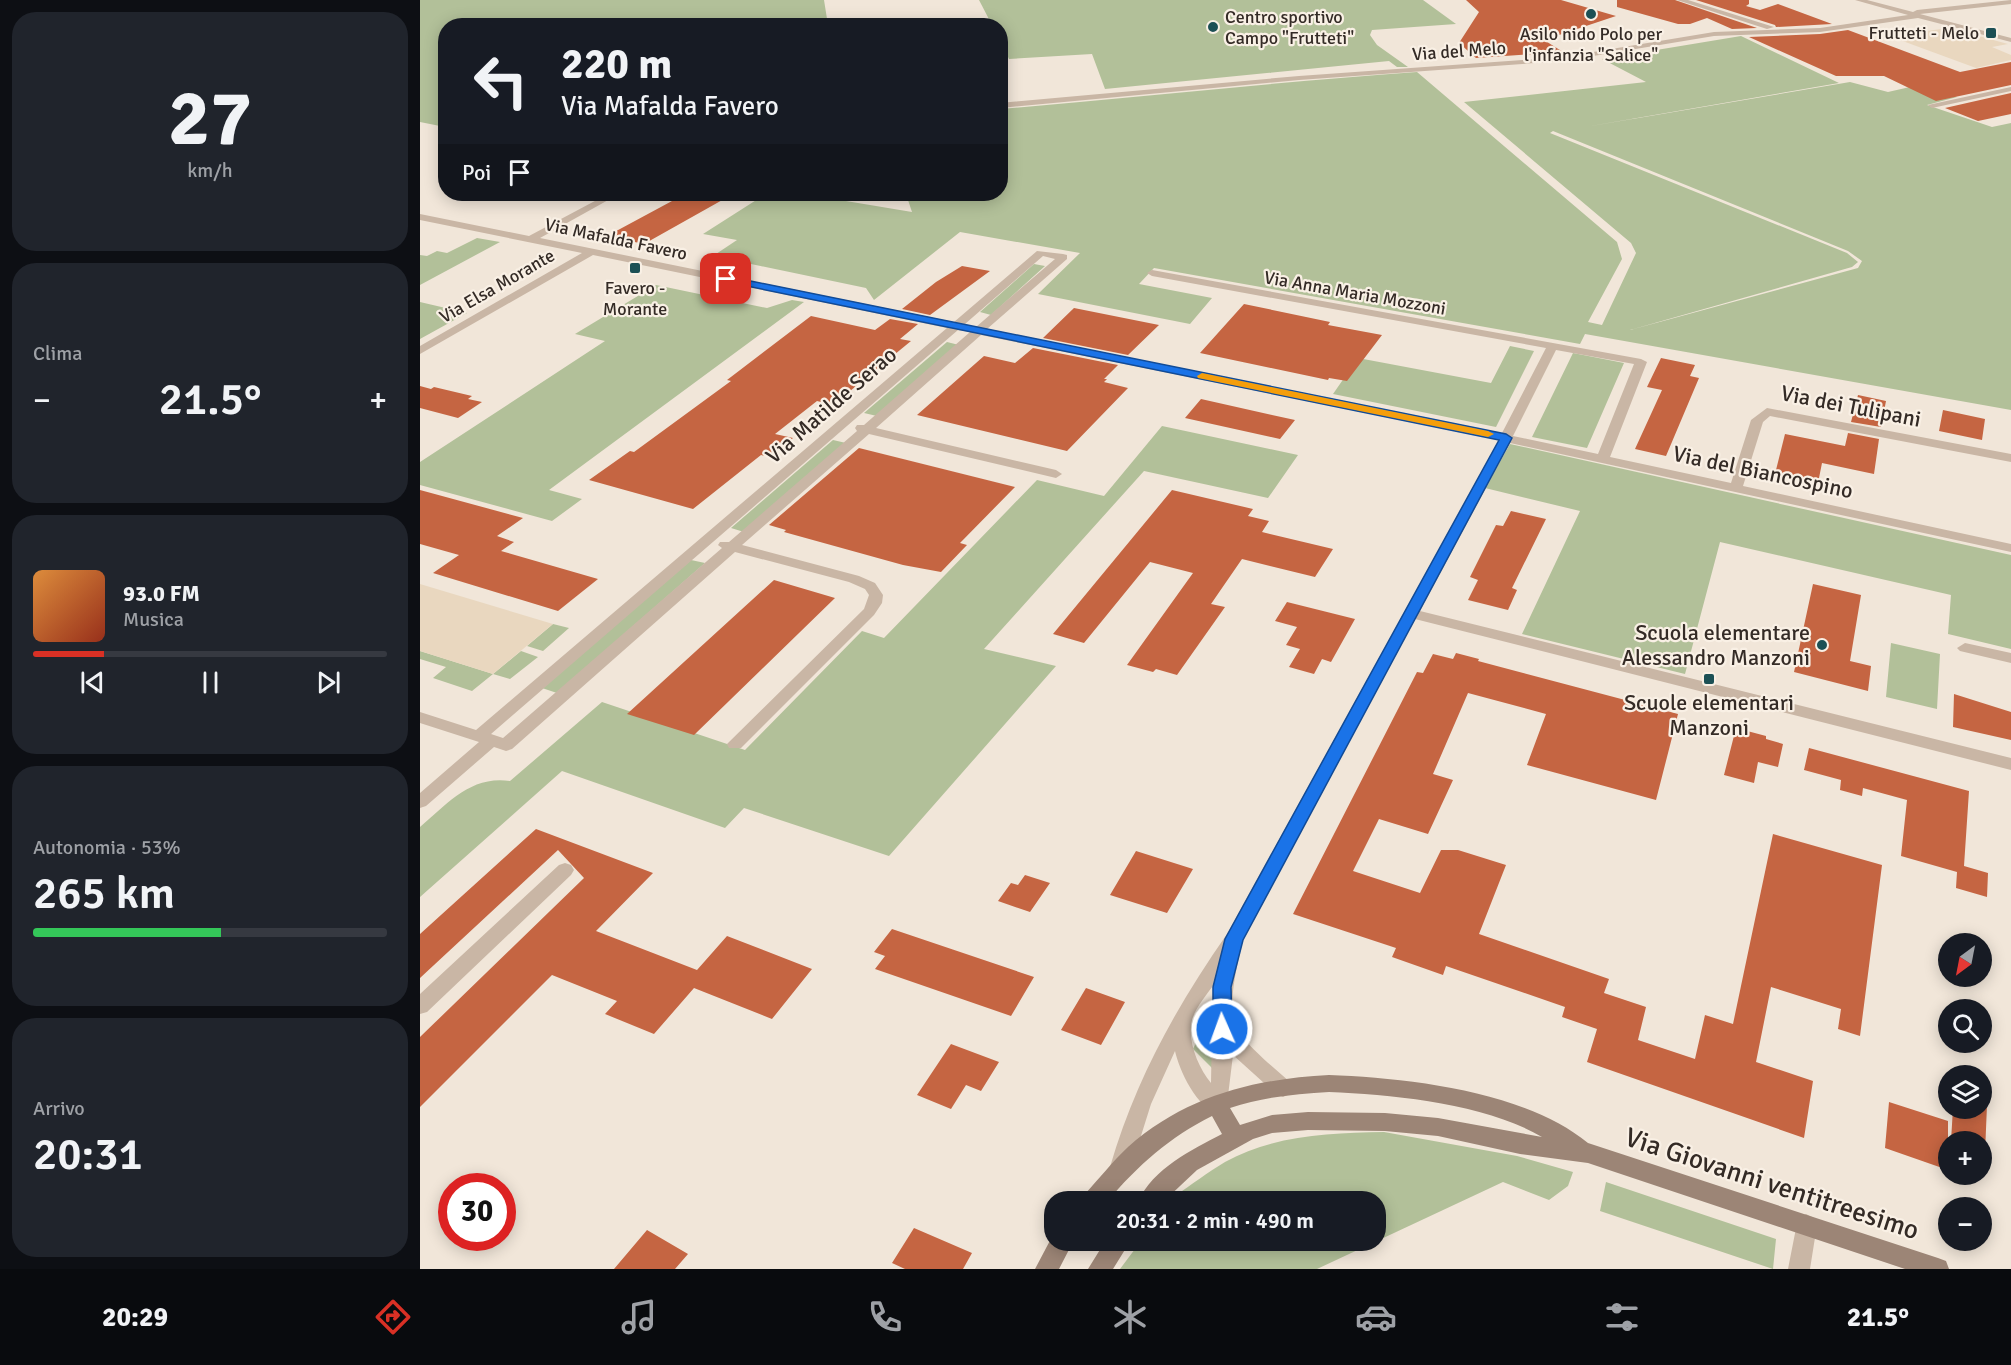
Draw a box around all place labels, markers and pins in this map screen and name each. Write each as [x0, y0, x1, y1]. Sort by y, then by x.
place label: Centro sportivo Campo "Frutteti" [1225, 6, 1354, 49]
marker: Asilo nido Polo per l'infanzia "Salice" [1584, 7, 1598, 21]
marker: Centro sportivo Campo "Frutteti" [1206, 20, 1220, 34]
place label: Frutteti - Melo [1869, 22, 1979, 44]
place label: Asilo nido Polo per l'infanzia "Salice" [1520, 23, 1663, 66]
marker: Frutteti - Melo [1984, 26, 1998, 40]
pin [700, 253, 751, 304]
marker: Favero - Morante [628, 261, 642, 275]
place label: Favero - Morante [603, 277, 667, 320]
place label: Scuola elementare Alessandro Manzoni [1622, 619, 1810, 671]
marker: Scuola elementare Alessandro Manzoni [1815, 638, 1829, 652]
marker: Scuole elementari Manzoni [1702, 672, 1716, 686]
place label: Scuole elementari Manzoni [1624, 689, 1794, 741]

